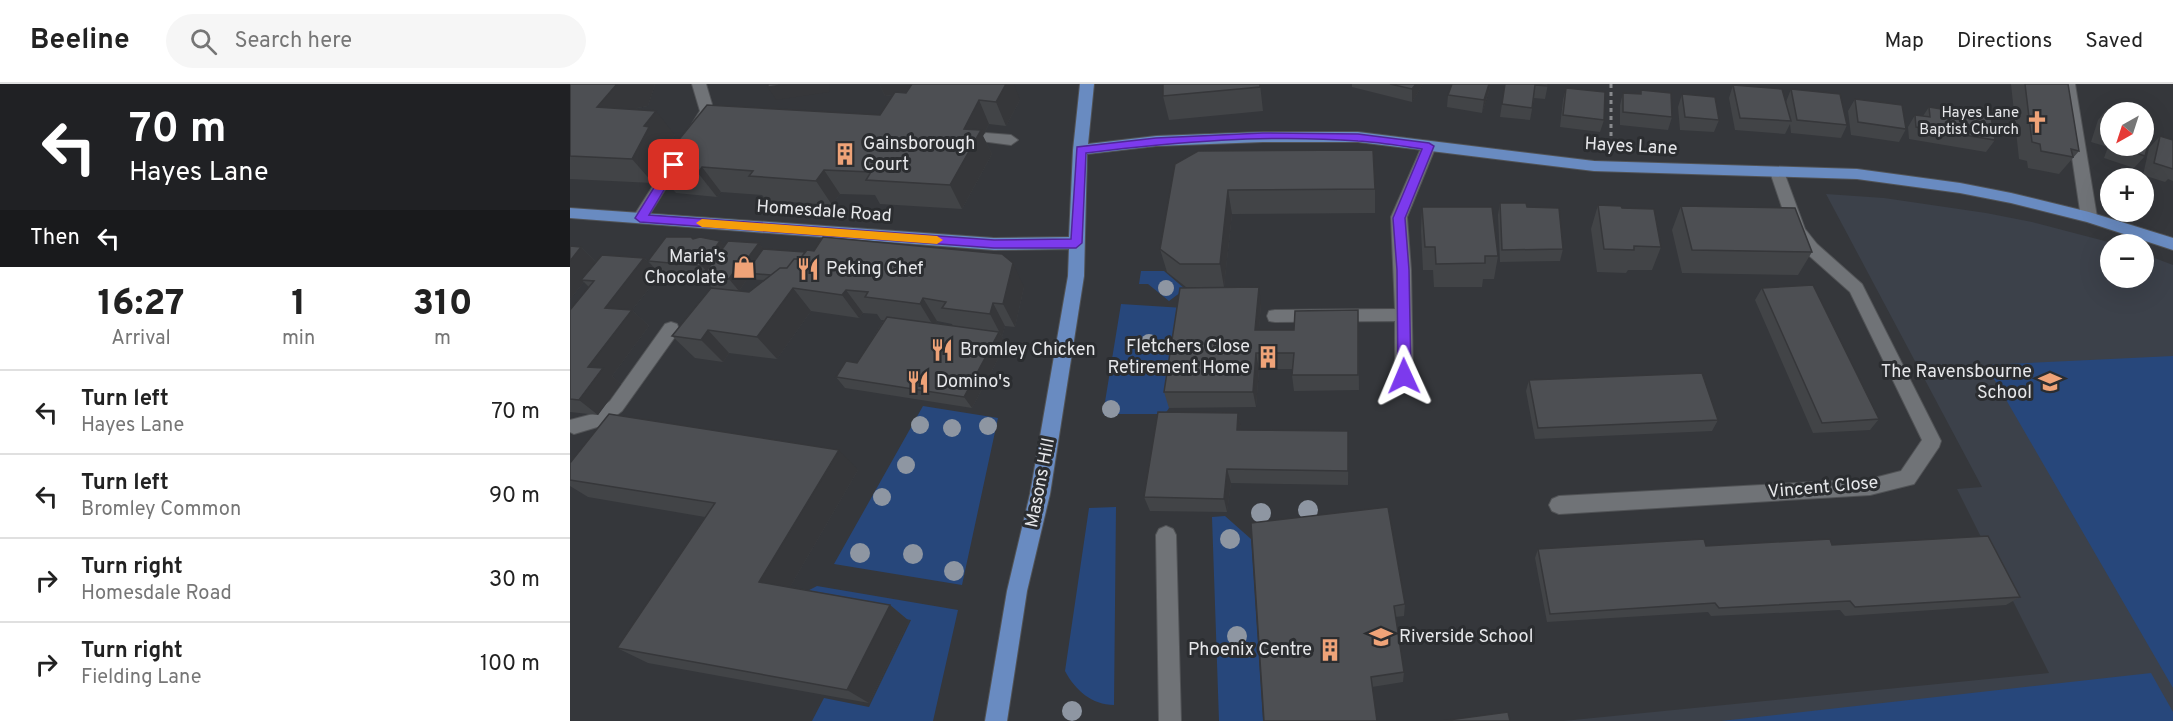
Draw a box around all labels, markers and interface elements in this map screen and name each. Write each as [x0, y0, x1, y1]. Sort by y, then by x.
search box [166, 14, 586, 68]
text: Beeline [30, 23, 130, 59]
icon: search [187, 25, 220, 58]
text: Search here [235, 28, 352, 55]
text: Map [1884, 28, 1924, 55]
text: Directions [1957, 28, 2052, 55]
text: Saved [2085, 28, 2143, 55]
north arrow [2100, 102, 2154, 156]
map controls [2100, 102, 2154, 288]
text: 70 m [129, 104, 227, 157]
place label: Hayes Lane Baptist Church [1919, 104, 2019, 140]
icon: left [30, 108, 108, 186]
church icon: Hayes Lane Baptist Church [2024, 109, 2050, 135]
place label: Gainsborough Court [863, 133, 975, 177]
street label: Hayes Lane [1584, 133, 1678, 161]
pin [648, 139, 699, 190]
building icon: Gainsborough Court [832, 141, 858, 167]
icon: arrive [657, 148, 690, 181]
text: Hayes Lane [129, 156, 268, 190]
button: + [2100, 168, 2154, 222]
street label: Homesdale Road [755, 196, 893, 228]
icon: left [92, 222, 125, 255]
text: Then [30, 225, 80, 252]
button: − [2100, 234, 2154, 288]
place label: Maria's Chocolate [644, 246, 726, 290]
shop icon: Maria's Chocolate [731, 254, 757, 280]
restaurant icon: Peking Chef [795, 256, 821, 282]
place label: Peking Chef [826, 258, 923, 281]
text: 16:27 [97, 282, 185, 328]
text: 1 [291, 282, 306, 328]
text: 310 [413, 282, 473, 328]
text: Arrival [111, 326, 171, 352]
text: min [282, 326, 315, 352]
text: m [434, 326, 451, 352]
place label: Fletchers Close Retirement Home [1107, 336, 1250, 380]
restaurant icon: Bromley Chicken [929, 337, 955, 363]
place label: Bromley Chicken [960, 339, 1096, 362]
building icon: Fletchers Close Retirement Home [1255, 344, 1281, 370]
position arrow [1372, 344, 1436, 408]
place label: The Ravensbourne School [1881, 361, 2032, 405]
restaurant icon: Domino's [905, 369, 931, 395]
school or university icon: The Ravensbourne School [2037, 369, 2063, 395]
place label: Domino's [936, 371, 1011, 394]
text: Turn left [81, 386, 169, 413]
icon: left [30, 396, 63, 429]
text: 70 m [491, 399, 540, 426]
text: Hayes Lane [81, 413, 184, 439]
street label: Masons Hill [1021, 436, 1061, 530]
text: Turn left [81, 470, 169, 497]
street label: Vincent Close [1767, 472, 1879, 504]
icon: left [30, 480, 63, 513]
text: 90 m [489, 483, 540, 510]
text: Bromley Common [81, 497, 241, 523]
text: Turn right [81, 554, 183, 581]
icon: right [30, 564, 63, 597]
text: 30 m [489, 567, 540, 594]
text: Homesdale Road [81, 581, 232, 607]
school or university icon: Riverside School [1368, 624, 1394, 650]
place label: Riverside School [1399, 626, 1533, 649]
building icon: Phoenix Centre [1317, 637, 1343, 663]
text: Turn right [81, 638, 183, 665]
place label: Phoenix Centre [1188, 639, 1312, 662]
icon: right [30, 648, 63, 681]
text: 100 m [480, 651, 540, 678]
text: Fielding Lane [81, 665, 201, 691]

